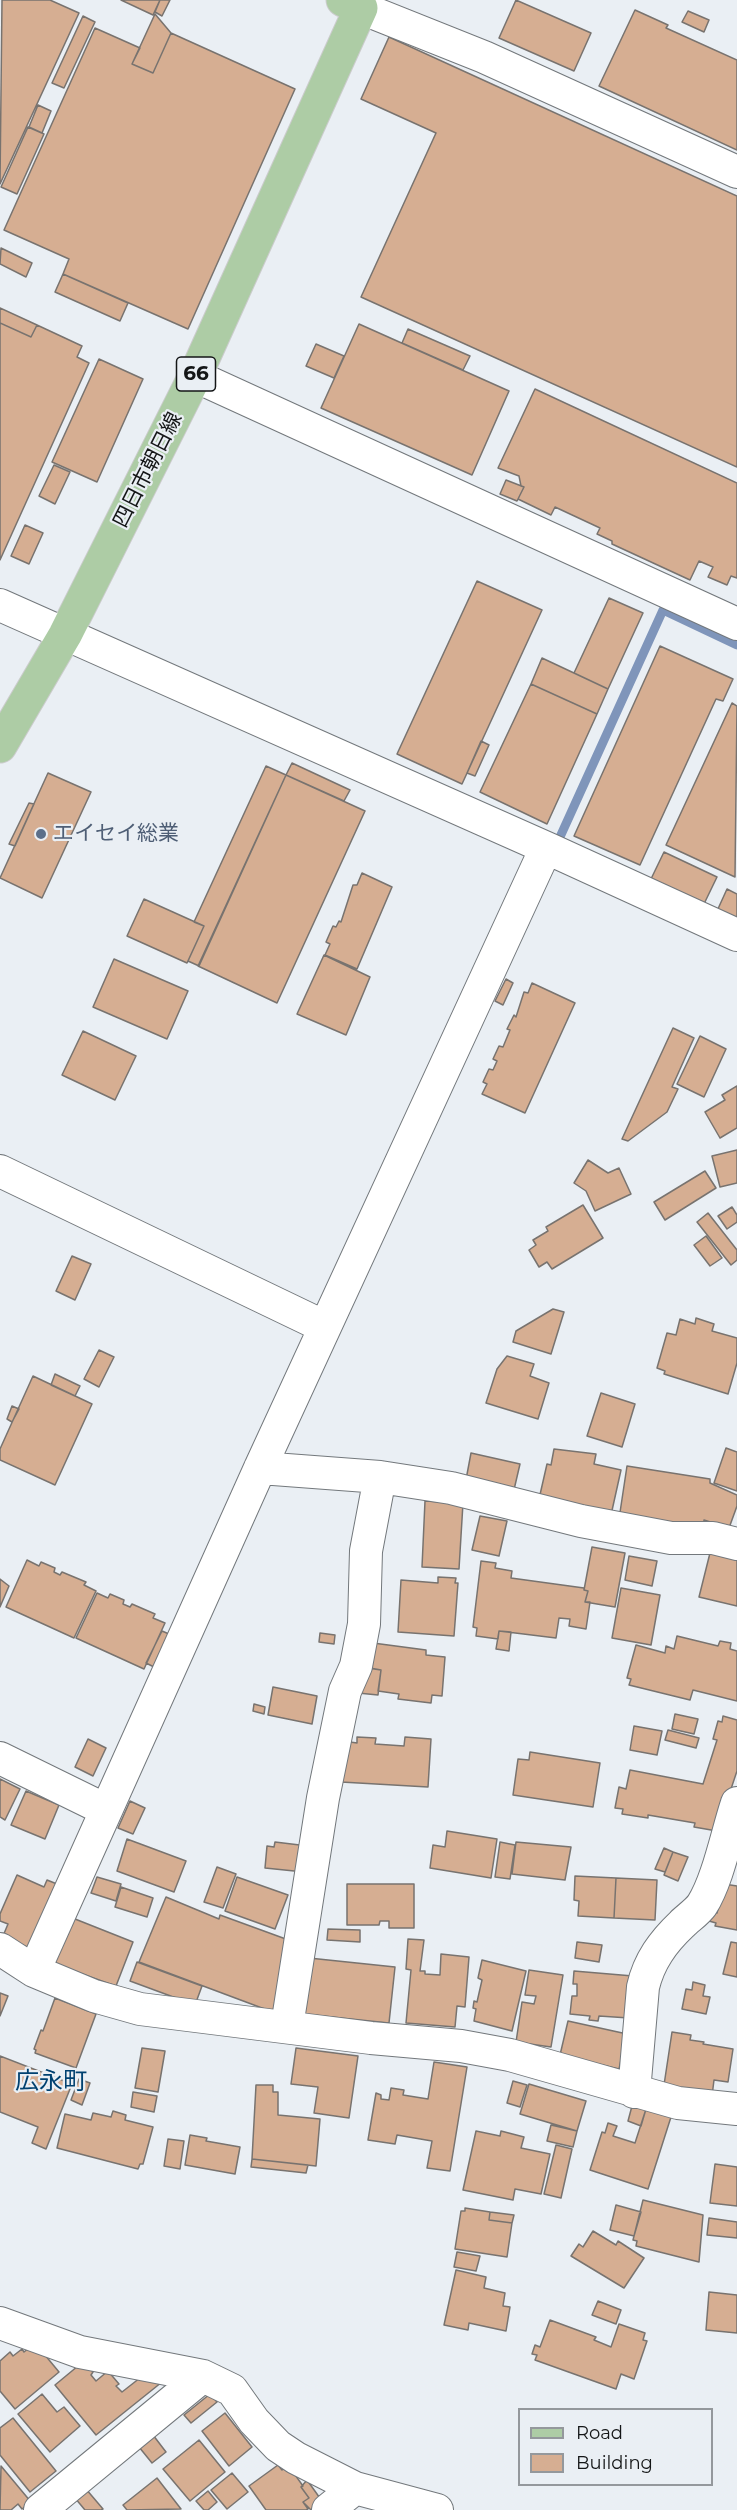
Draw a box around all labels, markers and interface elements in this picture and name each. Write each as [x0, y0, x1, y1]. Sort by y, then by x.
road number: 66 [176, 357, 216, 391]
street label: 四日市朝日線 [108, 408, 188, 532]
place label: エイセイ総業 [53, 821, 179, 847]
marker: エイセイ総業 [34, 827, 48, 841]
district label: 広永町 [15, 2068, 87, 2096]
legend [518, 2408, 713, 2486]
text: Road [576, 2422, 623, 2444]
text: Building [576, 2452, 653, 2474]

